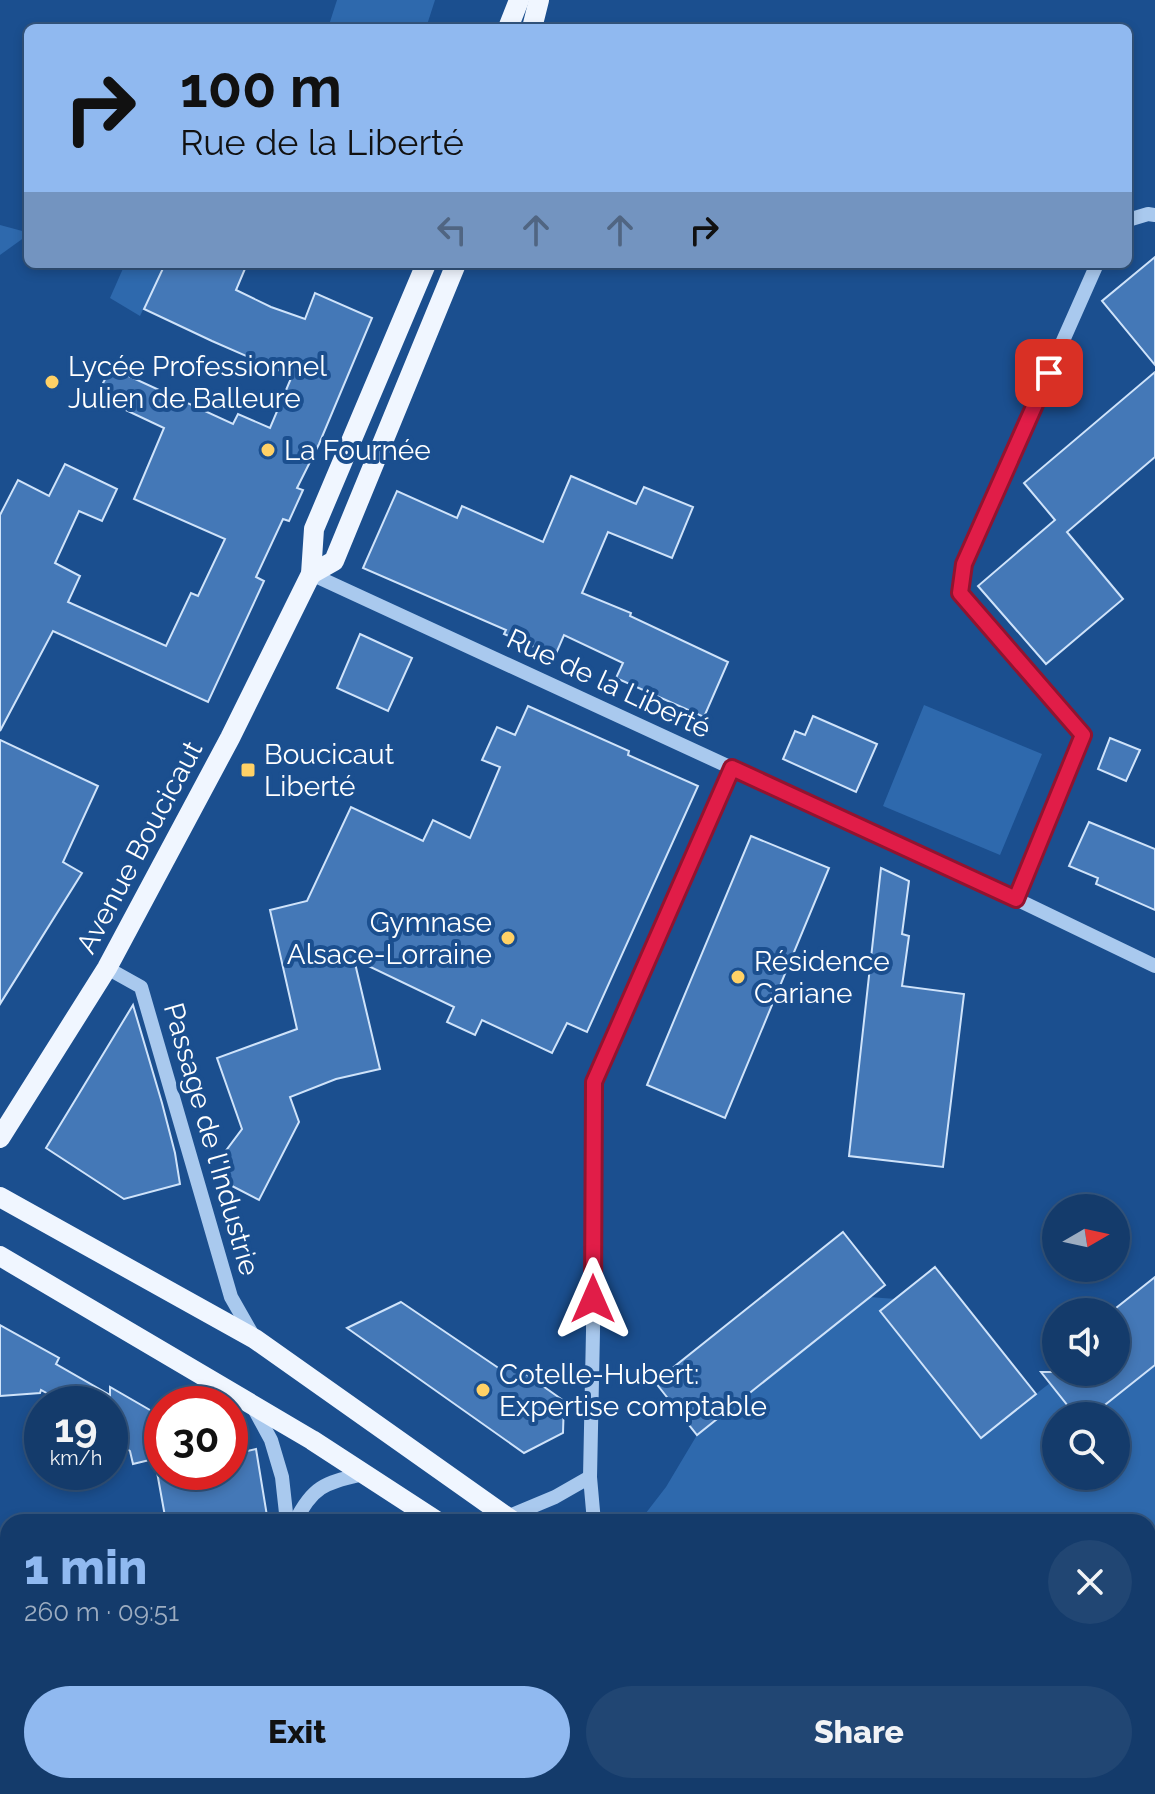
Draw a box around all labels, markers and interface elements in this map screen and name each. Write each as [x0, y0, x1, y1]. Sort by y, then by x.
text: 100 m [180, 54, 342, 120]
icon: right [48, 56, 152, 160]
text: Rue de la Liberté [180, 121, 464, 163]
icon: left [430, 208, 474, 252]
icon: ahead [514, 208, 558, 252]
icon: ahead [598, 208, 642, 252]
icon: right [682, 208, 726, 252]
pin [1015, 339, 1083, 407]
place label: Lycée Professionnel Julien de Balleure [68, 350, 327, 415]
icon: arrive [1027, 351, 1071, 395]
marker: Lycée Professionnel Julien de Balleure [43, 373, 61, 391]
place label: La Fournée [284, 434, 431, 467]
marker: La Fournée [259, 441, 277, 459]
street label: Rue de la Liberté [502, 622, 716, 745]
street label: Avenue Boucicaut [70, 735, 210, 959]
place label: Boucicaut Liberté [264, 738, 395, 803]
marker: Boucicaut Liberté [239, 761, 257, 779]
place label: Gymnase Alsace-Lorraine [287, 906, 492, 971]
marker: Gymnase Alsace-Lorraine [499, 929, 517, 947]
place label: Résidence Cariane [754, 945, 890, 1010]
marker: Résidence Cariane [729, 968, 747, 986]
street label: Passage de l'Industrie [157, 999, 266, 1279]
north arrow [1042, 1194, 1130, 1282]
map controls [1042, 1194, 1130, 1490]
position arrow [551, 1257, 635, 1341]
button: sound [1042, 1298, 1130, 1386]
place label: Cotelle-Hubert: Expertise comptable [499, 1358, 767, 1423]
marker: Cotelle-Hubert: Expertise comptable [474, 1381, 492, 1399]
speed limit sign: 30 [144, 1386, 248, 1490]
button: search [1042, 1402, 1130, 1490]
text: 19 [54, 1404, 98, 1451]
text: km/h [50, 1446, 102, 1470]
text: 1 min [24, 1539, 147, 1595]
button: close [1048, 1540, 1132, 1624]
text: 260 m · 09:51 [24, 1597, 179, 1627]
button: Exit [24, 1686, 570, 1778]
button: Share [586, 1686, 1132, 1778]

